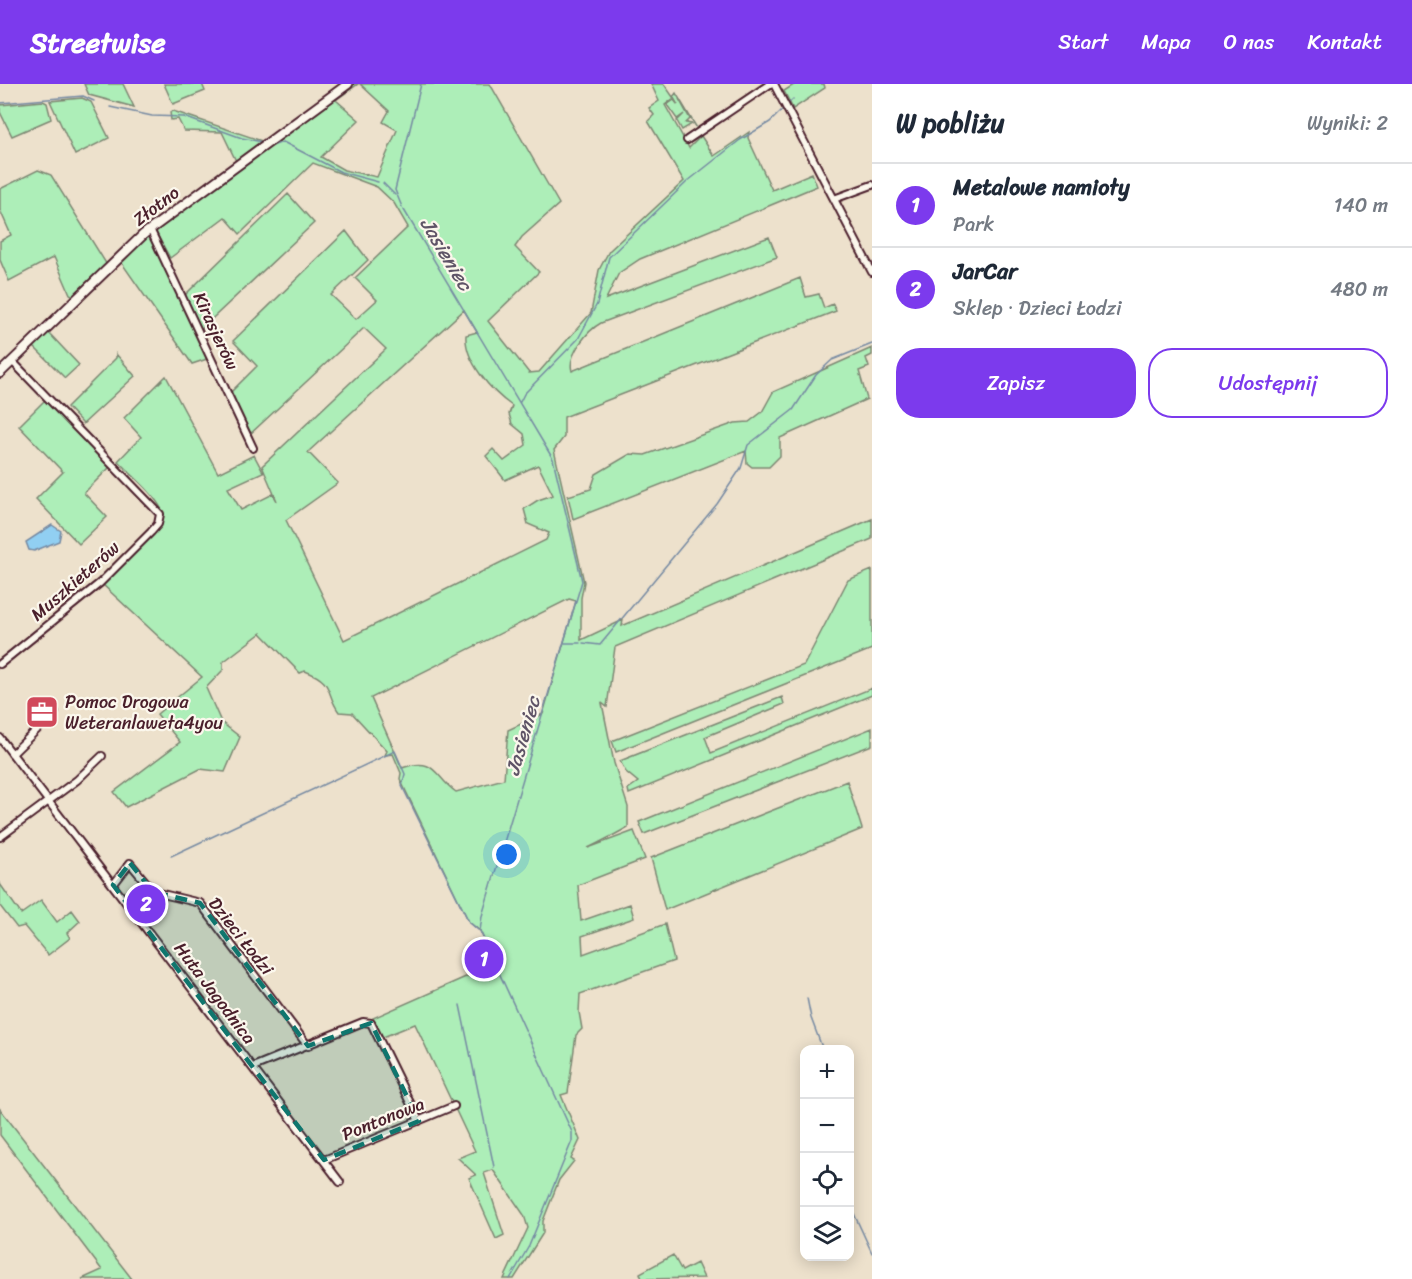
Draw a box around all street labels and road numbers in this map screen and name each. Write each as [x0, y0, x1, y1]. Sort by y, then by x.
street label: Złotno [125, 177, 187, 235]
street label: Kirasjerów [184, 286, 248, 376]
street label: Muszkieterów [23, 532, 128, 629]
street label: Dzieci Łodzi [200, 890, 283, 983]
street label: Huta Jagodnica [166, 935, 264, 1051]
street label: Pontonowa [337, 1088, 429, 1150]

